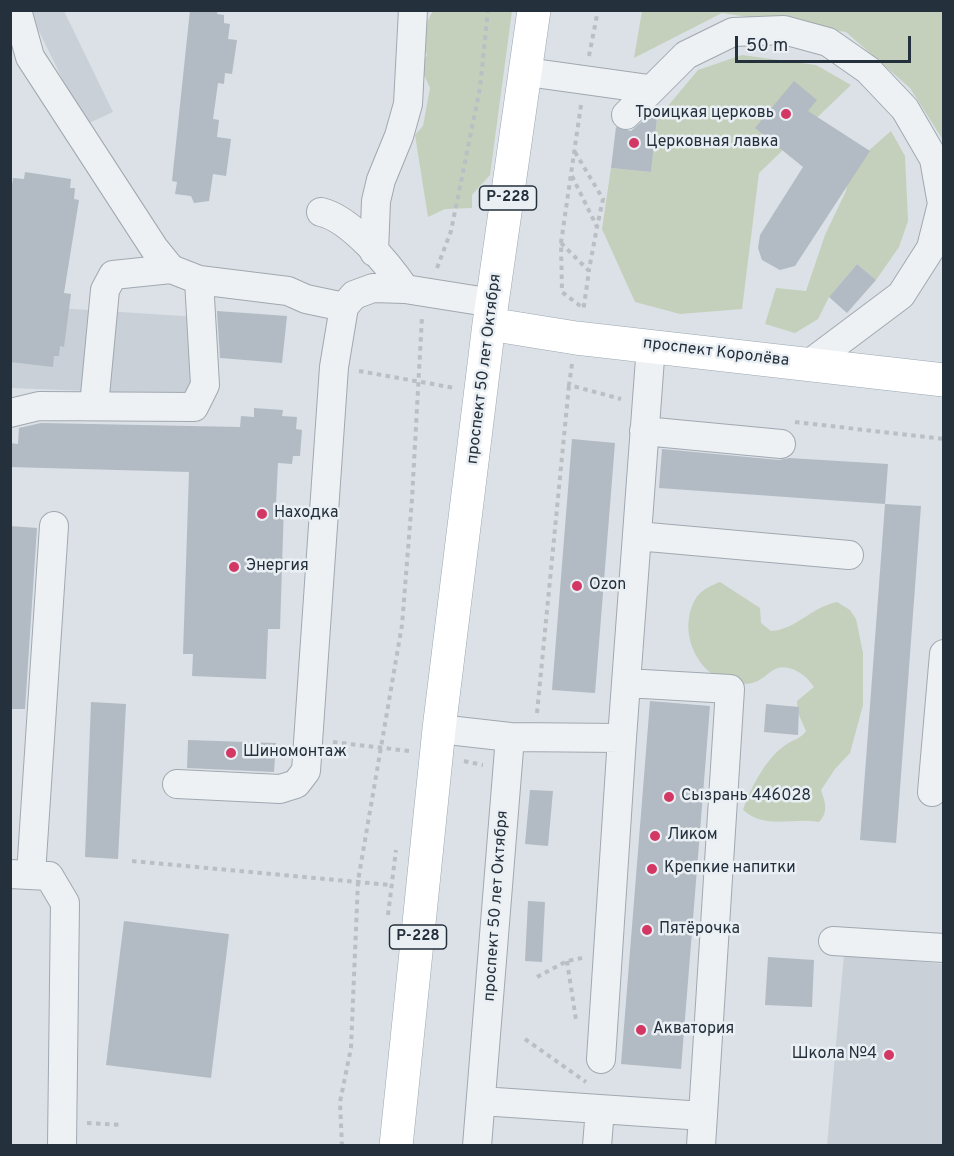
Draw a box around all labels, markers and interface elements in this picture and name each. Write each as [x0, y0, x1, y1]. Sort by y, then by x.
scale bar [738, 24, 914, 62]
text: 50 m [746, 35, 788, 58]
place label: Троицкая церковь [635, 104, 774, 124]
marker: Троицкая церковь [779, 107, 793, 121]
place label: Церковная лавка [646, 133, 778, 153]
marker: Церковная лавка [627, 136, 641, 150]
road number: Р-228 [480, 186, 536, 210]
street label: проспект 50 лет Октября [464, 273, 506, 465]
street label: проспект Королёва [642, 335, 790, 371]
place label: Находка [274, 504, 339, 524]
marker: Находка [255, 507, 269, 521]
place label: Энергия [246, 557, 309, 577]
marker: Энергия [227, 560, 241, 574]
place label: Ozon [589, 576, 626, 596]
marker: Ozon [570, 579, 584, 593]
place label: Шиномонтаж [243, 743, 347, 763]
marker: Шиномонтаж [224, 746, 238, 760]
place label: Сызрань 446028 [681, 787, 811, 807]
marker: Сызрань 446028 [662, 790, 676, 804]
street label: проспект 50 лет Октября [481, 810, 513, 1002]
place label: Ликом [667, 826, 718, 846]
marker: Ликом [648, 829, 662, 843]
place label: Крепкие напитки [664, 859, 796, 879]
marker: Крепкие напитки [645, 862, 659, 876]
place label: Пятёрочка [659, 920, 740, 940]
marker: Пятёрочка [640, 923, 654, 937]
road number: Р-228 [390, 925, 446, 949]
place label: Акватория [653, 1020, 734, 1040]
marker: Акватория [634, 1023, 648, 1037]
place label: Школа №4 [792, 1045, 877, 1065]
marker: Школа №4 [882, 1048, 896, 1062]

